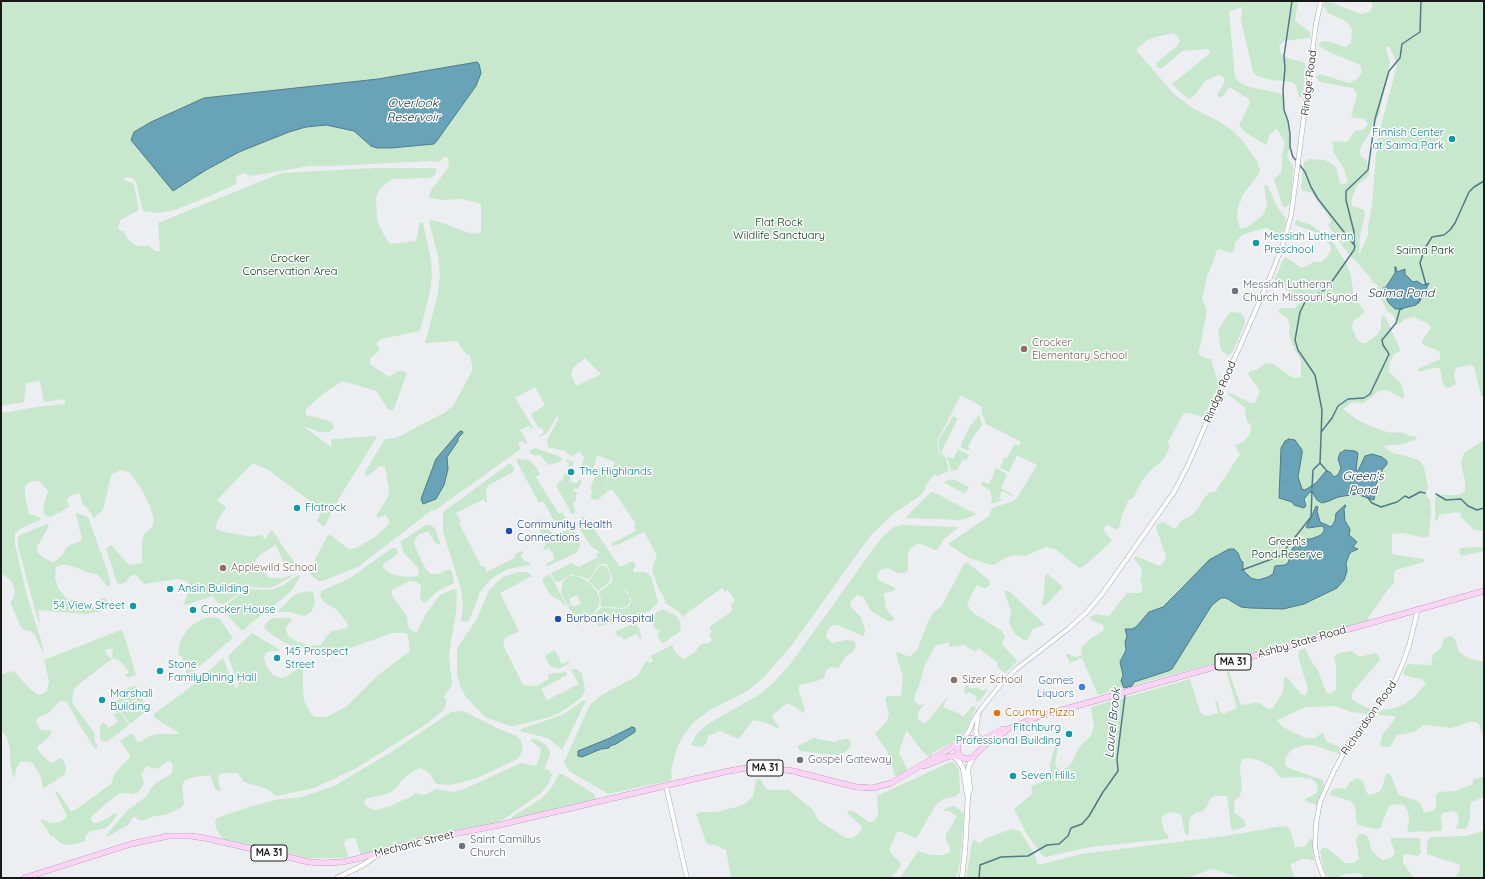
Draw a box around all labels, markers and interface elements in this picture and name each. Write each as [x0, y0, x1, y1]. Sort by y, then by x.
street label: Rindge Road [1298, 49, 1320, 117]
water label: Overlook Reservoir [386, 96, 440, 124]
place label: Finnish Center at Saima Park [1372, 126, 1444, 152]
marker: Finnish Center at Saima Park [1447, 134, 1457, 144]
park label: Flat Rock Wildlife Sanctuary [733, 216, 825, 242]
place label: Messiah Lutheran Preschool [1264, 230, 1353, 256]
marker: Messiah Lutheran Preschool [1251, 238, 1261, 248]
park label: Saima Park [1396, 244, 1454, 258]
park label: Crocker Conservation Area [243, 252, 337, 278]
place label: Messiah Lutheran Church Missouri Synod [1243, 278, 1358, 304]
marker: Messiah Lutheran Church Missouri Synod [1230, 286, 1240, 296]
water label: Saima Pond [1368, 286, 1434, 300]
place label: Crocker Elementary School [1032, 336, 1127, 362]
marker: Crocker Elementary School [1019, 344, 1029, 354]
street label: Rindge Road [1201, 359, 1239, 425]
place label: The Highlands [579, 465, 652, 479]
marker: The Highlands [566, 467, 576, 477]
water label: Green's Pond [1342, 469, 1384, 497]
place label: Flatrock [305, 501, 346, 515]
marker: Flatrock [292, 503, 302, 513]
place label: Community Health Connections [517, 518, 612, 544]
marker: Community Health Connections [504, 526, 514, 536]
park label: Green's Pond Reserve [1252, 535, 1322, 561]
place label: Applewild School [231, 561, 317, 575]
marker: Applewild School [218, 563, 228, 573]
place label: Ansin Building [178, 582, 249, 596]
marker: Ansin Building [165, 584, 175, 594]
place label: 54 View Street [53, 599, 125, 613]
marker: 54 View Street [128, 601, 138, 611]
place label: Crocker House [201, 603, 276, 617]
marker: Crocker House [188, 605, 198, 615]
place label: Burbank Hospital [566, 612, 654, 626]
marker: Burbank Hospital [553, 614, 563, 624]
street label: Ashby State Road [1256, 623, 1348, 661]
place label: 145 Prospect Street [285, 645, 348, 671]
marker: 145 Prospect Street [272, 653, 282, 663]
road number: MA 31 [1215, 654, 1251, 670]
place label: Stone FamilyDining Hall [168, 658, 257, 684]
marker: Stone FamilyDining Hall [155, 666, 165, 676]
place label: Sizer School [962, 673, 1023, 687]
place label: Gomes Liquors [1037, 674, 1074, 700]
marker: Sizer School [949, 675, 959, 685]
street label: Richardson Road [1339, 678, 1399, 758]
marker: Gomes Liquors [1077, 682, 1087, 692]
place label: Marshall Building [110, 687, 153, 713]
water label: Laurel Brook [1102, 687, 1124, 759]
marker: Marshall Building [97, 695, 107, 705]
place label: Country Pizza [1005, 706, 1075, 720]
marker: Country Pizza [992, 708, 1002, 718]
place label: Fitchburg Professional Building [956, 721, 1061, 747]
marker: Fitchburg Professional Building [1064, 729, 1074, 739]
place label: Gospel Gateway [808, 753, 891, 767]
marker: Gospel Gateway [795, 755, 805, 765]
road number: MA 31 [747, 760, 783, 776]
place label: Seven Hills [1021, 769, 1075, 783]
marker: Seven Hills [1008, 771, 1018, 781]
street label: Mechanic Street [373, 828, 455, 860]
place label: Saint Camillus Church [470, 833, 541, 859]
marker: Saint Camillus Church [457, 841, 467, 851]
road number: MA 31 [251, 845, 287, 861]

